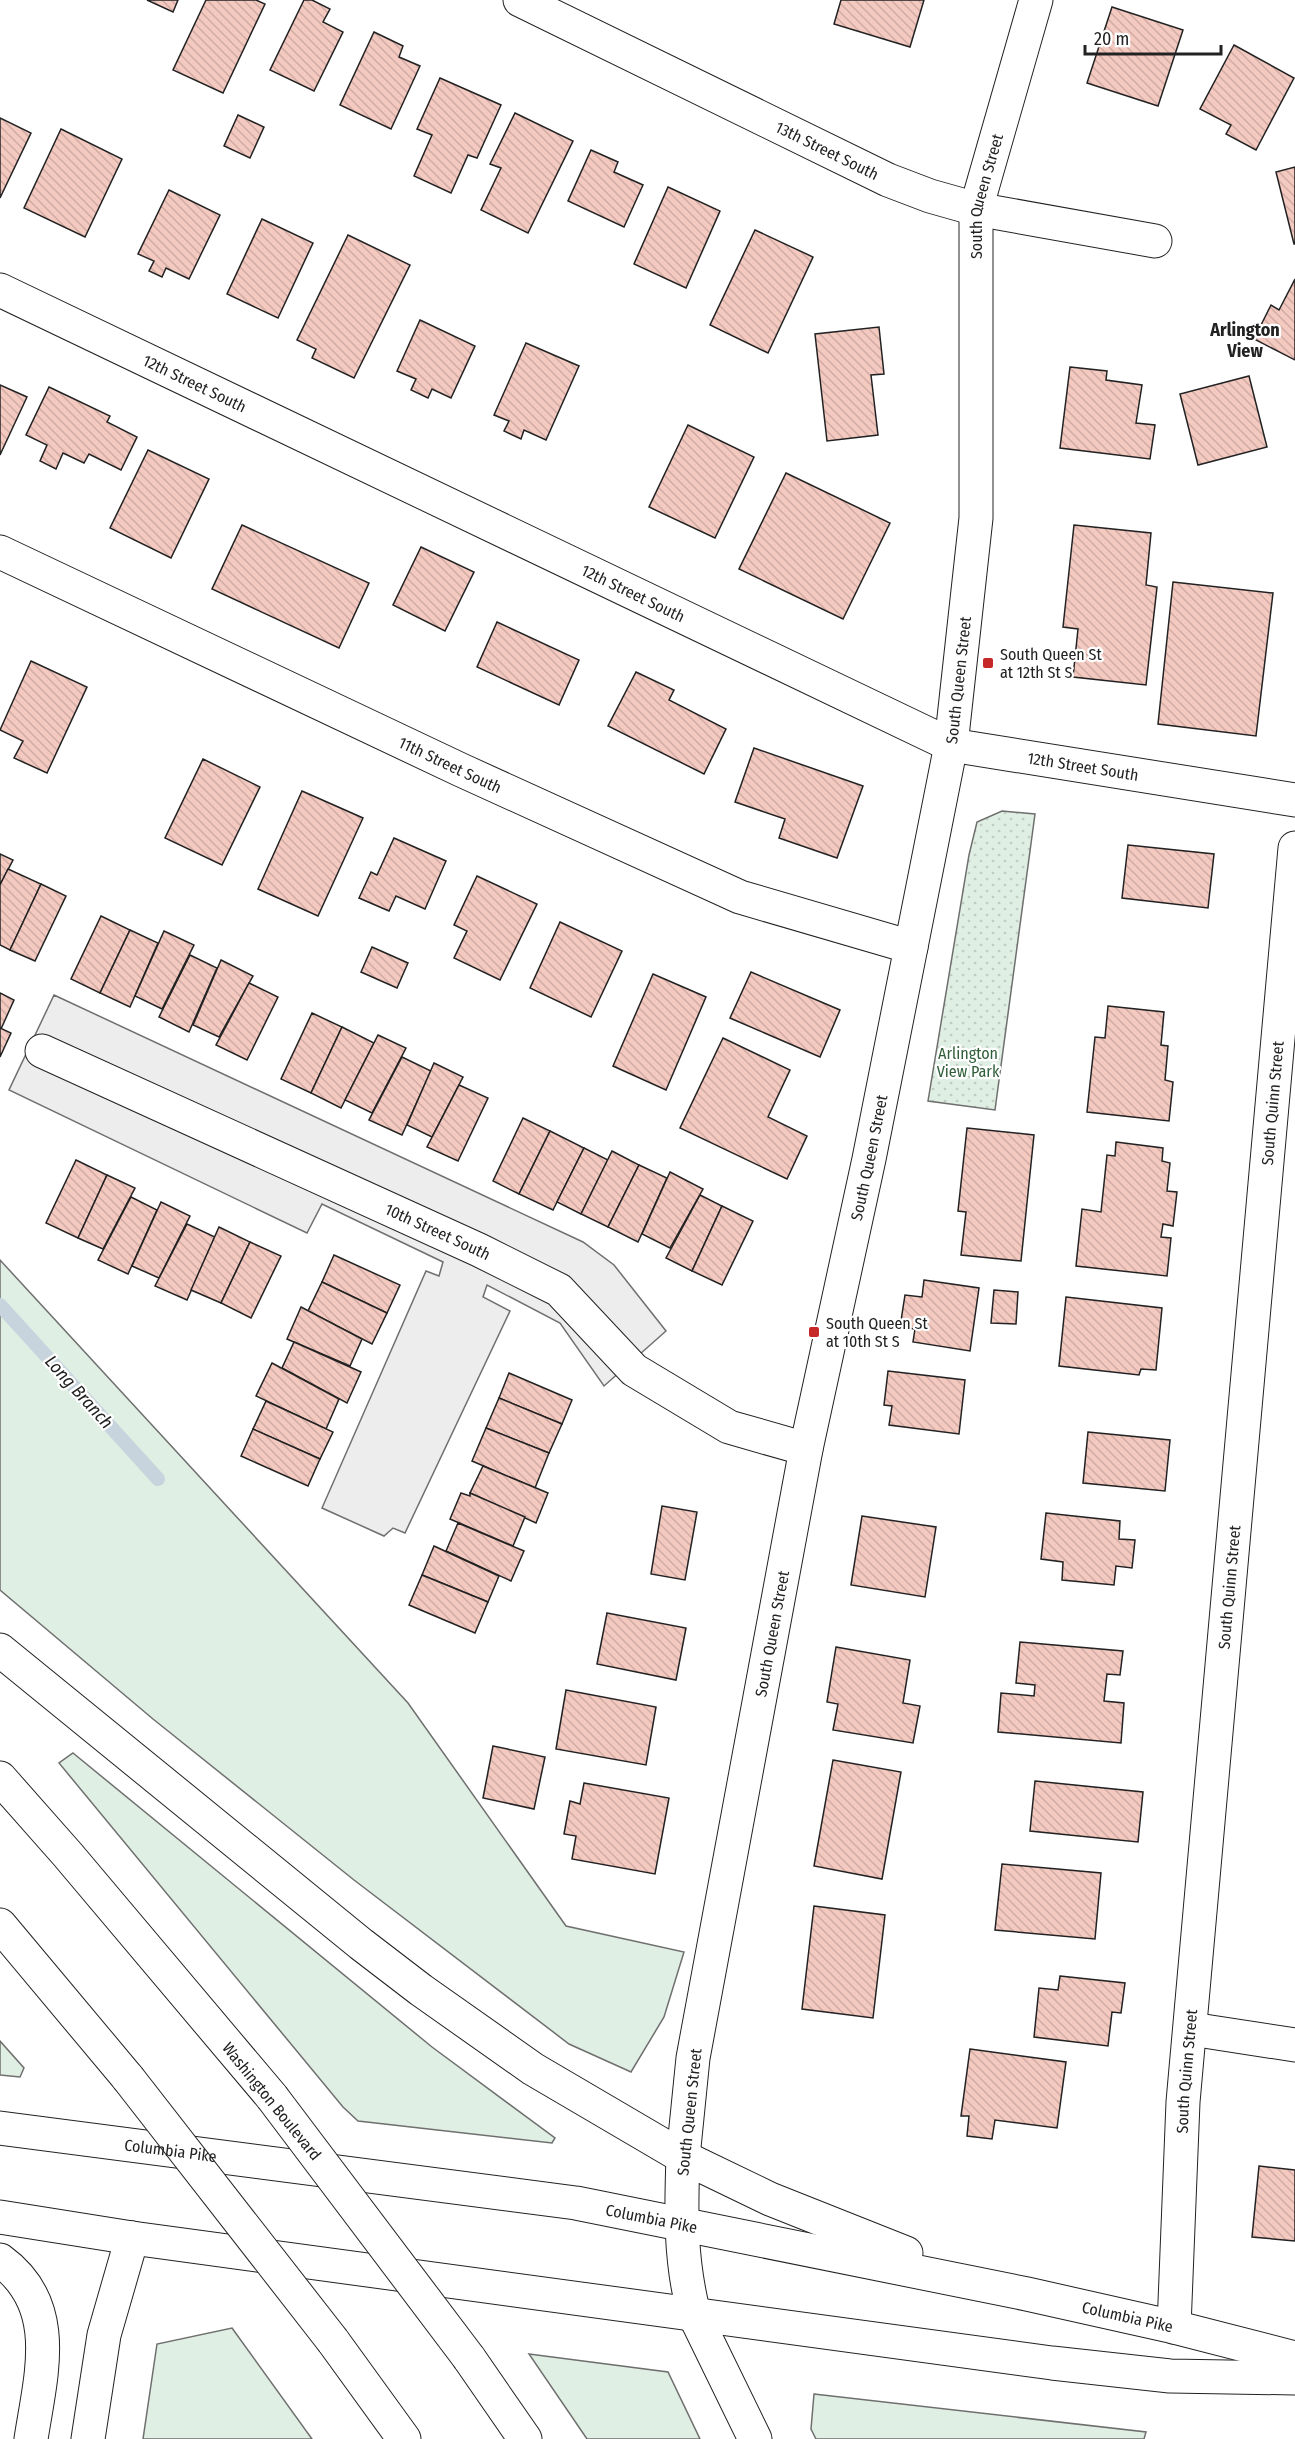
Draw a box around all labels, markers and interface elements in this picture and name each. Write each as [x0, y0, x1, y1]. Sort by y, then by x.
scale bar [1085, 18, 1222, 56]
text: 20 m [1094, 28, 1129, 50]
street label: 13th Street South [772, 117, 882, 184]
street label: South Queen Street [967, 131, 1007, 259]
district label: Arlington View [1209, 319, 1280, 362]
street label: 12th Street South [140, 351, 249, 416]
street label: 12th Street South [578, 561, 688, 626]
street label: South Queen Street [942, 615, 975, 745]
place label: South Queen St at 12th St S [1000, 645, 1102, 682]
marker: South Queen St at 12th St S [981, 656, 995, 670]
street label: 11th Street South [396, 733, 504, 797]
street label: 12th Street South [1026, 748, 1140, 785]
street label: South Quinn Street [1258, 1040, 1288, 1166]
park label: Arlington View Park [937, 1044, 1000, 1081]
street label: South Queen Street [847, 1092, 892, 1222]
street label: 10th Street South [382, 1200, 493, 1264]
place label: South Queen St at 10th St S [826, 1314, 928, 1351]
marker: South Queen St at 10th St S [807, 1325, 821, 1339]
water label: Long Branch [40, 1351, 118, 1433]
street label: South Quinn Street [1214, 1524, 1245, 1650]
street label: South Queen Street [751, 1568, 793, 1698]
street label: South Quinn Street [1173, 2008, 1201, 2134]
street label: Washington Boulevard [218, 2039, 325, 2164]
street label: South Queen Street [673, 2047, 706, 2177]
street label: Columbia Pike [123, 2135, 218, 2166]
street label: Columbia Pike [604, 2200, 699, 2237]
street label: Columbia Pike [1080, 2298, 1175, 2337]

